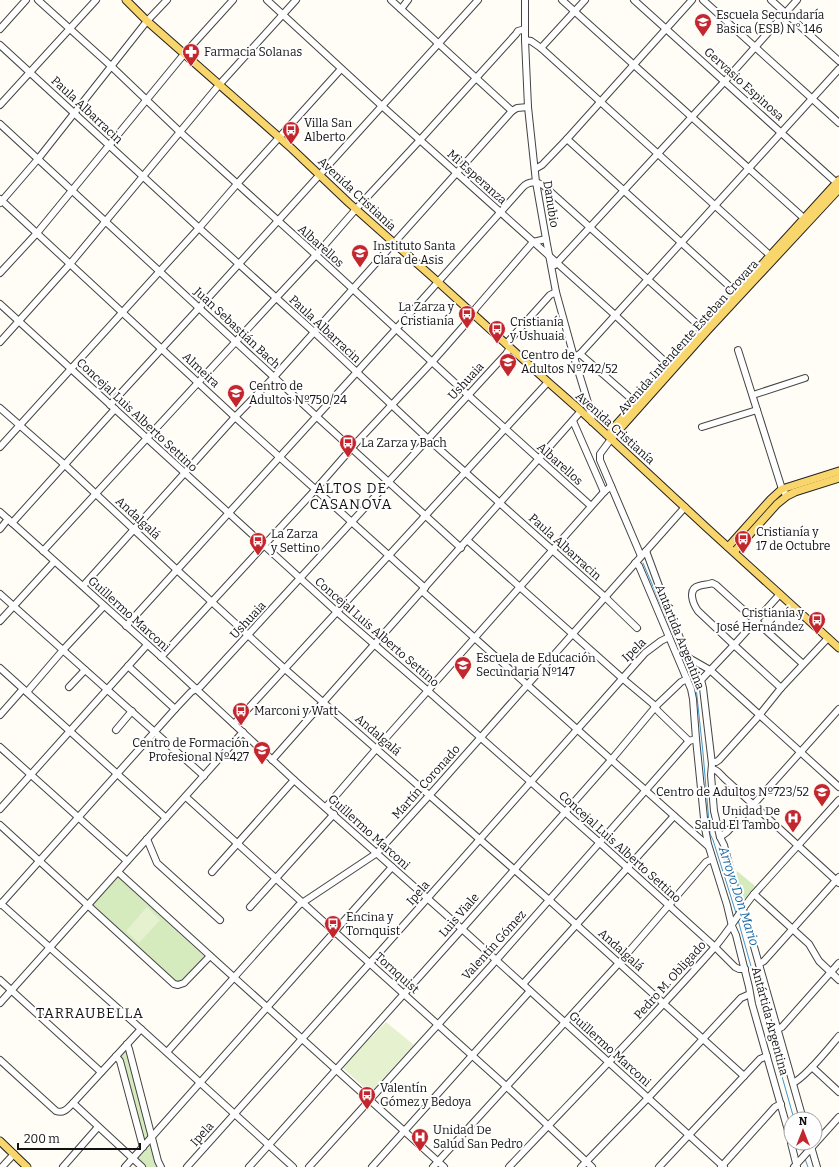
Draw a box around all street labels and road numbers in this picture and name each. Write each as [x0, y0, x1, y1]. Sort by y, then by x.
street label: Gervasio Espinosa [701, 44, 787, 124]
street label: Paula Albarracin [48, 73, 126, 147]
street label: Mi Esperanza [445, 147, 510, 208]
street label: Avenida Cristianía [315, 154, 399, 234]
street label: Danubio [540, 180, 562, 229]
street label: Albarellos [295, 222, 347, 270]
street label: Avenida Intendente Esteban Crovara [615, 257, 761, 417]
street label: Juan Sebastián Bach [190, 284, 283, 372]
street label: Paula Albarracin [286, 292, 364, 366]
street label: Almeira [180, 350, 223, 391]
street label: Concejal Luis Alberto Settino [74, 355, 200, 475]
street label: Ushuaia [445, 359, 487, 403]
street label: Avenida Cristianía [573, 389, 658, 467]
street label: Albarellos [534, 440, 586, 488]
street label: Andalgalá [113, 494, 163, 542]
street label: Paula Albarracin [526, 511, 604, 583]
street label: Guillermo Marconi [85, 574, 173, 655]
street label: Concejal Luis Alberto Settino [312, 574, 442, 690]
street label: Antártida Argentina [653, 582, 708, 692]
street label: Ushuaia [227, 598, 269, 642]
street label: Ipela [619, 635, 649, 665]
street label: Andalgalá [352, 711, 404, 759]
street label: Martín Coronado [389, 742, 463, 822]
street label: Concejal Luis Alberto Settino [556, 788, 684, 906]
street label: Guillermo Marconi [325, 792, 413, 873]
street label: Ipela [404, 878, 433, 908]
street label: Luis Viale [436, 890, 482, 940]
street label: Valentín Gómez [459, 907, 529, 983]
street label: Andalgalá [596, 926, 647, 974]
street label: Pedro M. Obligado [631, 938, 709, 1022]
street label: Tornquist [372, 950, 422, 997]
street label: Antártida Argentina [749, 965, 791, 1077]
street label: Guillermo Marconi [566, 1009, 654, 1090]
street label: Ipela [187, 1119, 217, 1149]

